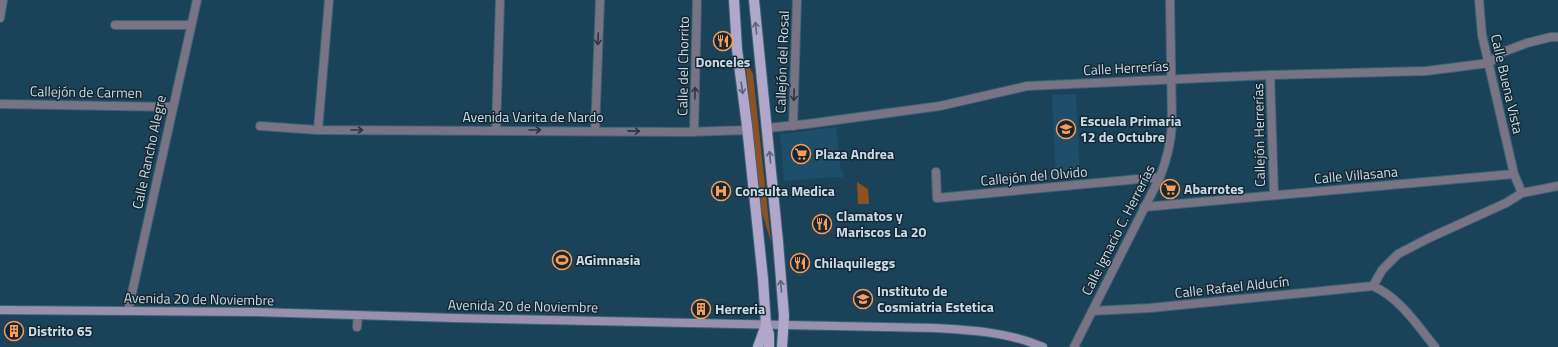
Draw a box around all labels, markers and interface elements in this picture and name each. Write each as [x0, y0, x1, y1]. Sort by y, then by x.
street label: Callejón del Rosal [769, 10, 794, 114]
street label: Calle del Chorrito [671, 16, 694, 116]
one-way arrow [752, 22, 760, 35]
restaurant icon: Donceles [712, 30, 734, 52]
one-way arrow [595, 32, 602, 45]
street label: Calle Buena Vista [1486, 32, 1529, 136]
place label: Donceles [696, 51, 751, 72]
street label: Calle Herrerías [1083, 55, 1169, 80]
street label: Callejón de Carmen [30, 80, 142, 103]
one-way arrow [738, 81, 746, 94]
street label: Callejón Herrerías [1247, 83, 1270, 187]
one-way arrow [691, 87, 699, 100]
one-way arrow [790, 88, 797, 101]
street label: Calle Rancho Alegre [126, 93, 171, 211]
street label: Avenida Varita de Nardo [462, 106, 604, 127]
place label: Escuela Primaria 12 de Octubre [1080, 110, 1181, 147]
school or university icon: Escuela Primaria 12 de Octubre [1055, 118, 1077, 140]
one-way arrow [350, 126, 363, 134]
one-way arrow [528, 126, 541, 134]
one-way arrow [627, 127, 640, 135]
supermarket icon: Plaza Andrea [790, 143, 812, 165]
place label: Plaza Andrea [815, 143, 894, 164]
one-way arrow [766, 151, 774, 164]
street label: Callejón del Olvido [980, 160, 1088, 191]
street label: Calle Villasana [1313, 160, 1399, 189]
street label: Calle Ignacio C. Herrerías [1075, 161, 1160, 299]
supermarket icon: Abarrotes [1159, 178, 1181, 200]
place label: Abarrotes [1184, 178, 1244, 199]
hospital icon: Consulta Medica [710, 180, 732, 202]
place label: Consulta Medica [735, 180, 835, 201]
place label: Clamatos y Mariscos La 20 [836, 205, 927, 242]
restaurant icon: Clamatos y Mariscos La 20 [811, 213, 833, 235]
sports icon: AGimnasia [551, 249, 573, 271]
place label: AGimnasia [576, 249, 640, 270]
restaurant icon: Chilaquileggs [789, 252, 811, 274]
place label: Chilaquileggs [814, 252, 896, 273]
street label: Calle Rafael Alducín [1174, 270, 1290, 303]
one-way arrow [778, 280, 785, 293]
place label: Instituto de Cosmiatria Estetica [877, 280, 994, 317]
street label: Avenida 20 de Noviembre [124, 287, 274, 310]
school or university icon: Instituto de Cosmiatria Estetica [852, 288, 874, 310]
street label: Avenida 20 de Noviembre [448, 294, 598, 317]
building icon: Herreria [690, 298, 712, 320]
place label: Herreria [715, 298, 765, 319]
building icon: Distrito 65 [3, 320, 25, 342]
place label: Distrito 65 [28, 320, 93, 341]

